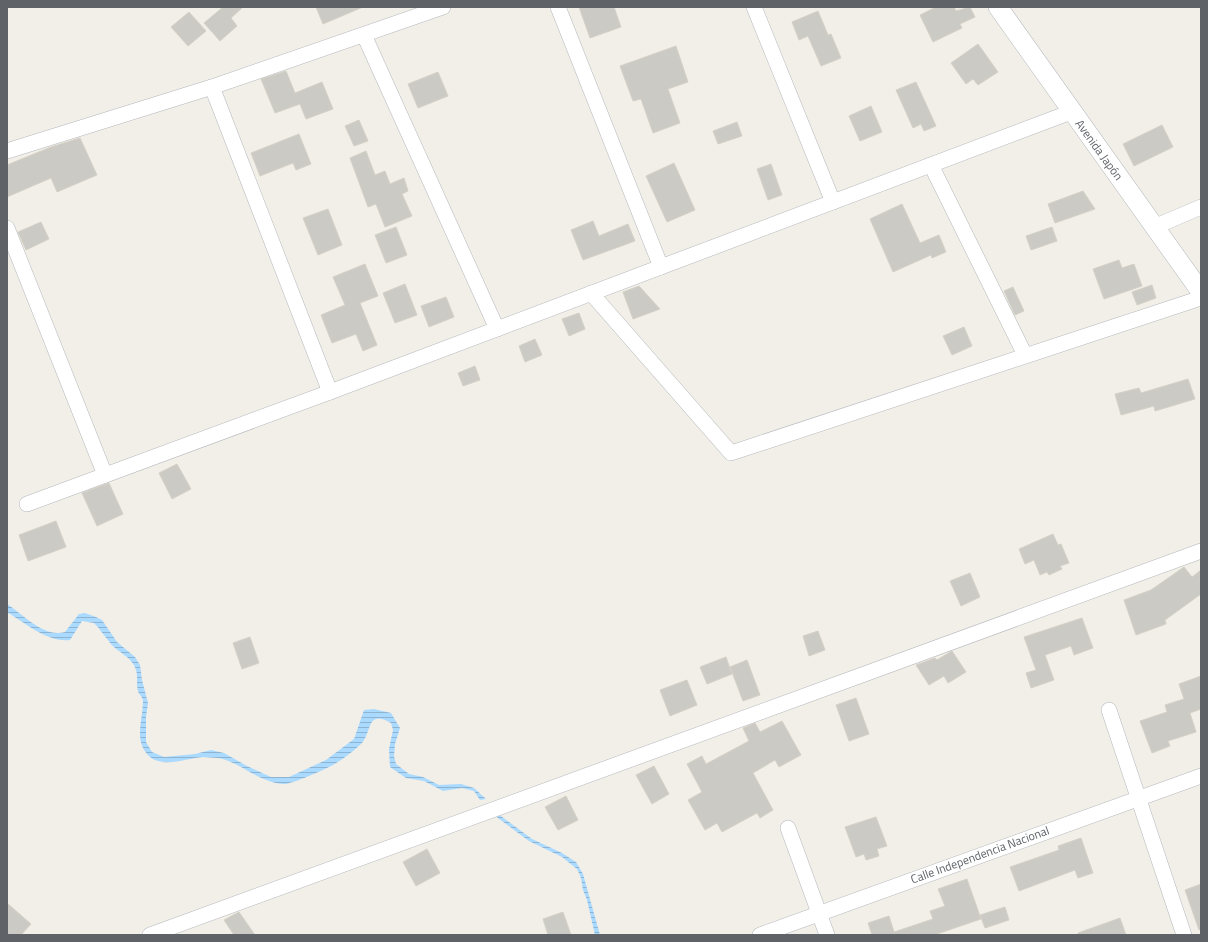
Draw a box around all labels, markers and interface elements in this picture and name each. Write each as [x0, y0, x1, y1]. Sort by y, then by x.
street label: Avenida Japón [1071, 115, 1128, 184]
street label: Calle Independencia Nacional [908, 821, 1052, 888]

